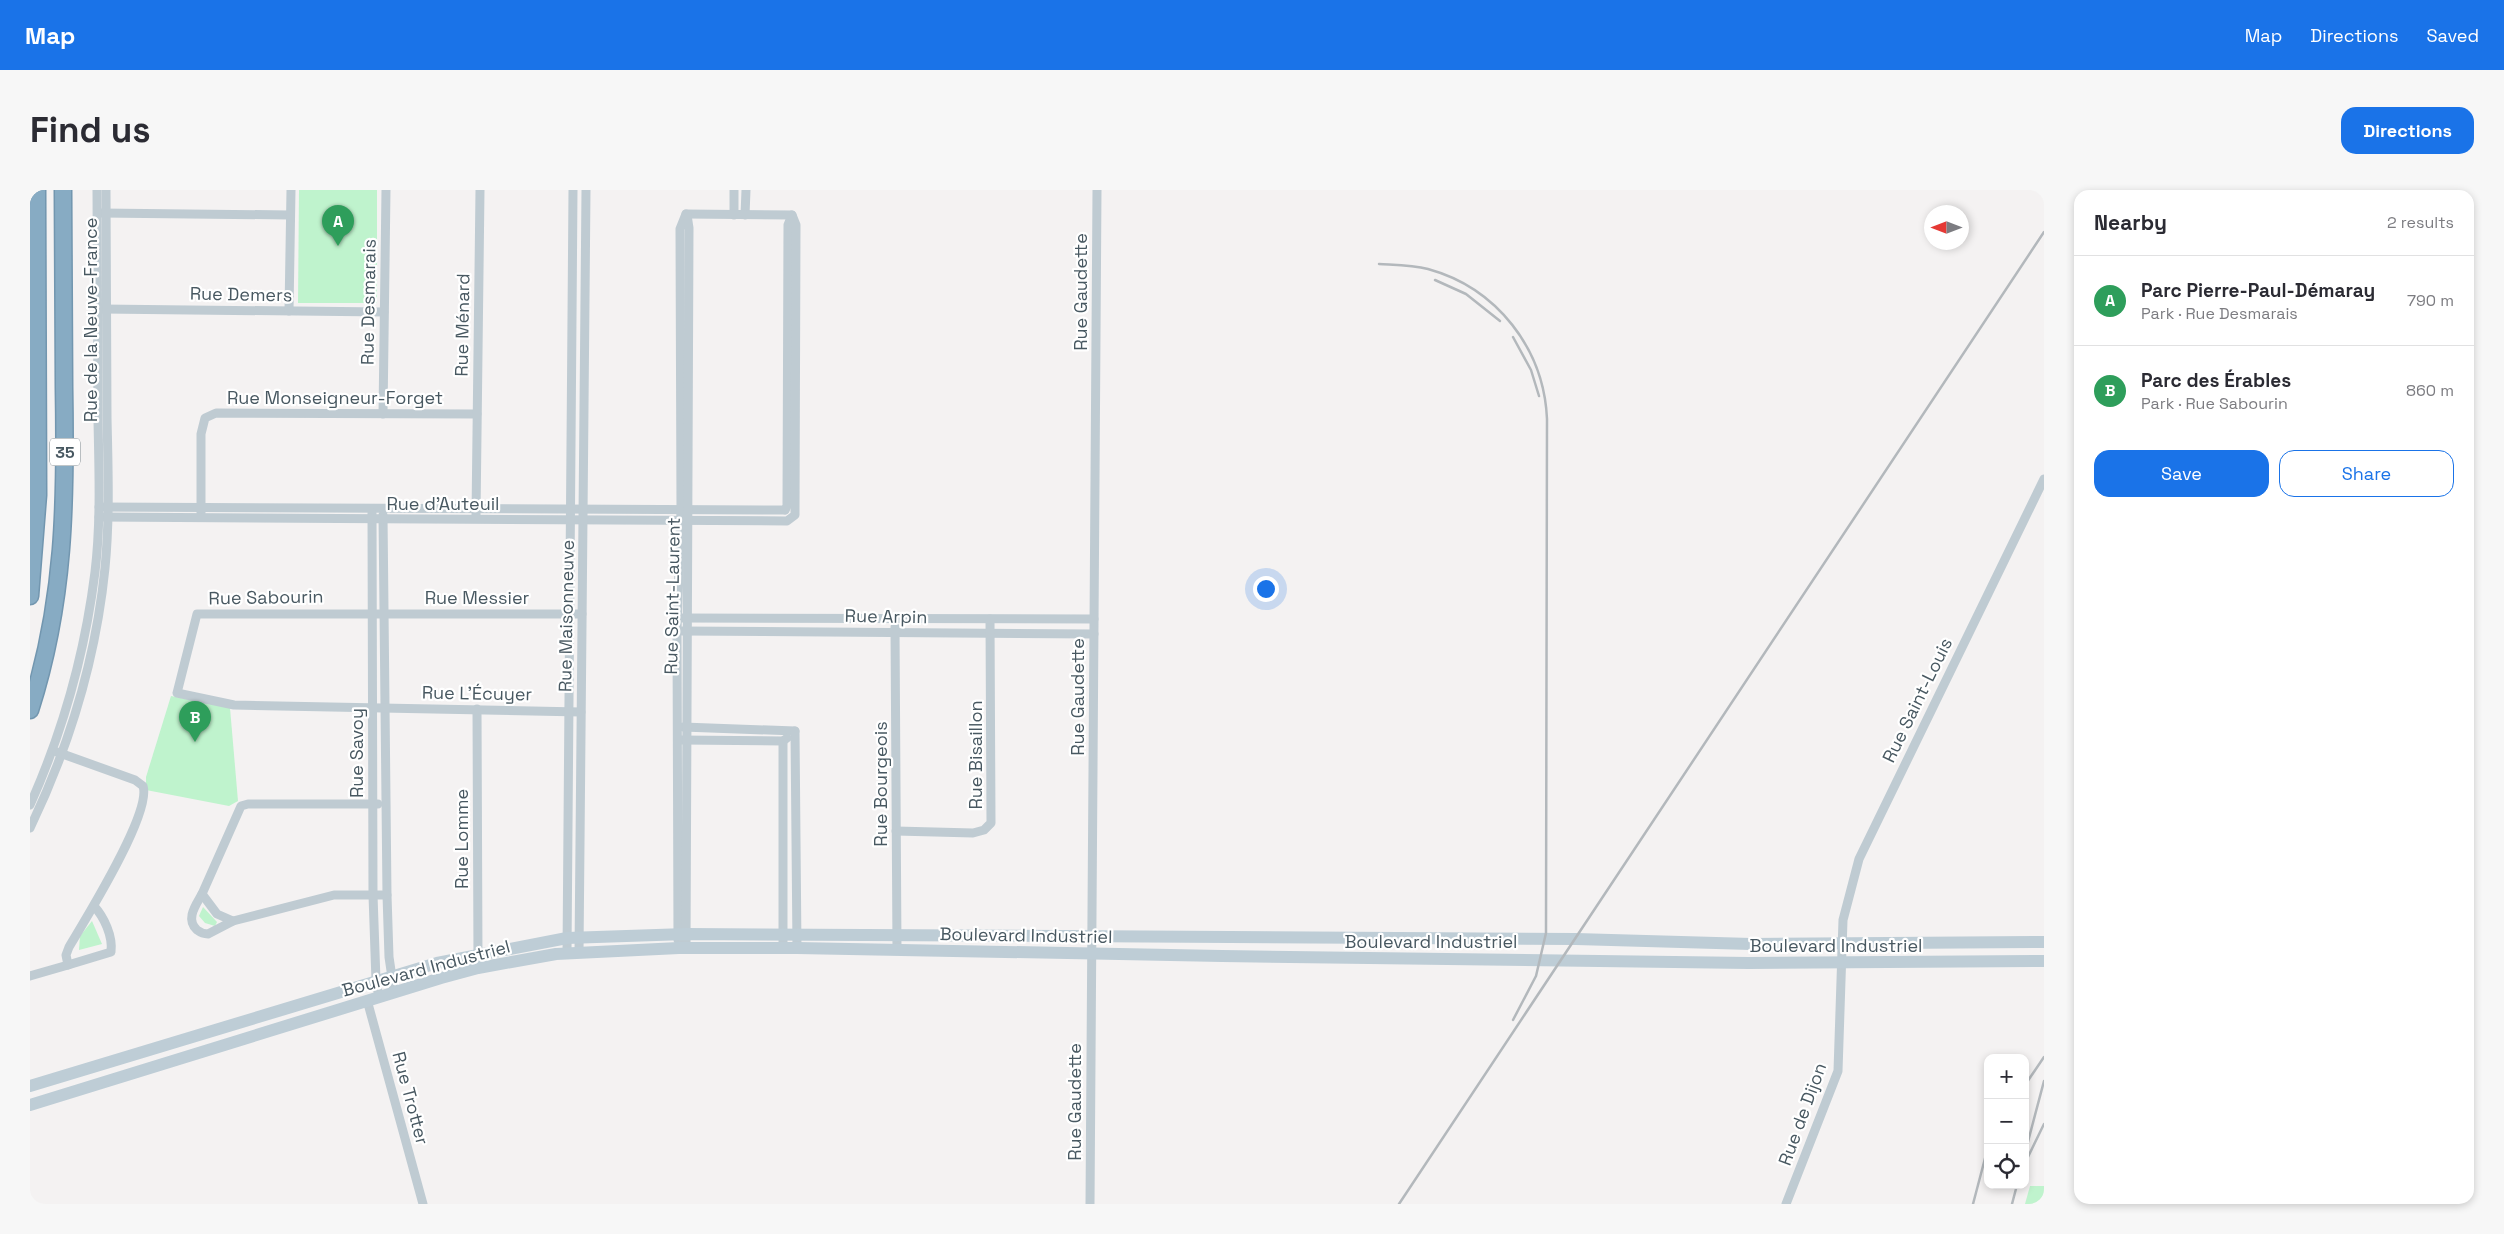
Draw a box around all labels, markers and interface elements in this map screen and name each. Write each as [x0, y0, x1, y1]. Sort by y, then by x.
text: Map [25, 20, 75, 51]
text: Map [2245, 24, 2282, 47]
text: Directions [2310, 24, 2399, 47]
text: Saved [2427, 24, 2479, 47]
button: Directions [2341, 107, 2474, 154]
text: Find us [30, 108, 151, 152]
pin: A [322, 205, 354, 246]
north arrow [1924, 205, 1969, 250]
text: Nearby [2094, 209, 2167, 236]
text: 2 results [2387, 212, 2454, 233]
street label: Rue de la Neuve-France [79, 218, 102, 422]
street label: Rue Gaudette [1069, 233, 1092, 351]
street label: Rue Desmarais [355, 239, 381, 365]
street label: Rue Ménard [450, 273, 474, 377]
text: Parc Pierre-Paul-Démaray [2141, 278, 2375, 303]
street label: Rue Demers [190, 282, 292, 306]
text: A [2105, 290, 2115, 311]
text: 790 m [2407, 290, 2454, 311]
text: Park · Rue Desmarais [2141, 303, 2298, 324]
text: Parc des Érables [2141, 368, 2291, 393]
text: B [2105, 380, 2115, 401]
text: 860 m [2406, 380, 2454, 401]
street label: Rue Monseigneur-Forget [227, 386, 443, 409]
text: Park · Rue Sabourin [2141, 393, 2288, 414]
road number: 35 [50, 438, 80, 466]
button: Save [2094, 450, 2269, 497]
button: Share [2279, 450, 2454, 497]
street label: Rue d'Auteuil [386, 492, 500, 515]
street label: Rue Saint-Laurent [659, 517, 685, 675]
street label: Rue Maisonneuve [553, 540, 579, 692]
your location [1253, 576, 1279, 602]
street label: Rue Sabourin [208, 584, 324, 610]
street label: Rue Messier [425, 586, 530, 609]
street label: Rue Arpin [845, 604, 927, 628]
street label: Rue Saint-Louis [1877, 634, 1957, 766]
street label: Rue Gaudette [1066, 638, 1089, 756]
street label: Rue L'Écuyer [422, 681, 533, 705]
street label: Rue Bisaillon [964, 700, 987, 810]
pin: B [179, 701, 211, 742]
street label: Rue Savoy [345, 708, 368, 798]
street label: Rue Bourgeois [869, 721, 892, 847]
street label: Rue Lomme [450, 789, 473, 889]
street label: Boulevard Industriel [939, 922, 1113, 948]
street label: Boulevard Industriel [1344, 930, 1518, 953]
street label: Boulevard Industriel [339, 934, 513, 1002]
street label: Boulevard Industriel [1749, 934, 1923, 957]
street label: Rue Gaudette [1063, 1043, 1086, 1161]
street label: Rue Trotter [388, 1049, 435, 1147]
map controls [1984, 1054, 2029, 1189]
button: + [1984, 1054, 2029, 1099]
street label: Rue de Dijon [1773, 1060, 1831, 1168]
button: − [1984, 1099, 2029, 1144]
button: locate [1984, 1144, 2029, 1189]

